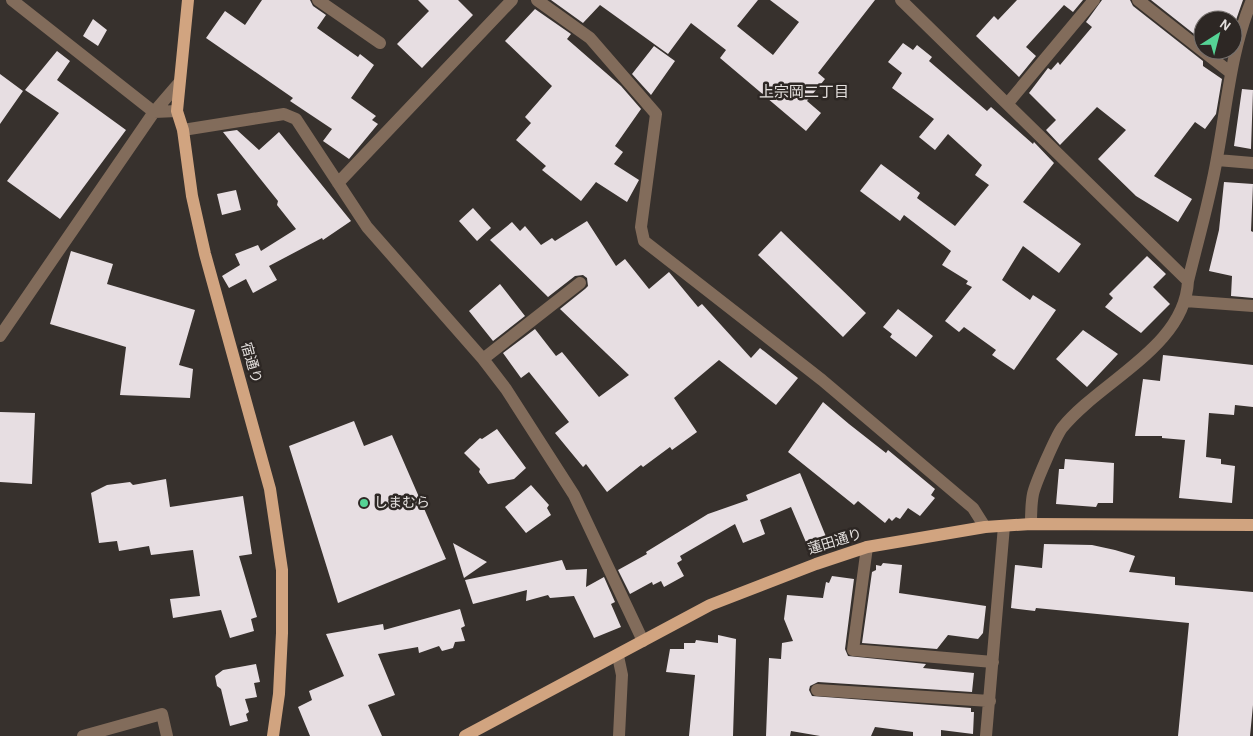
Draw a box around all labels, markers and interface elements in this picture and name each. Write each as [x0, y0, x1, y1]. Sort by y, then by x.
north arrow [1193, 10, 1243, 60]
text: N [1217, 17, 1233, 34]
district label: 上宗岡二丁目 [759, 84, 849, 100]
street label: 宿通り [238, 341, 264, 385]
place label: しまむら [374, 495, 430, 510]
marker: しまむら [358, 497, 370, 509]
street label: 蓮田通り [806, 526, 864, 557]

